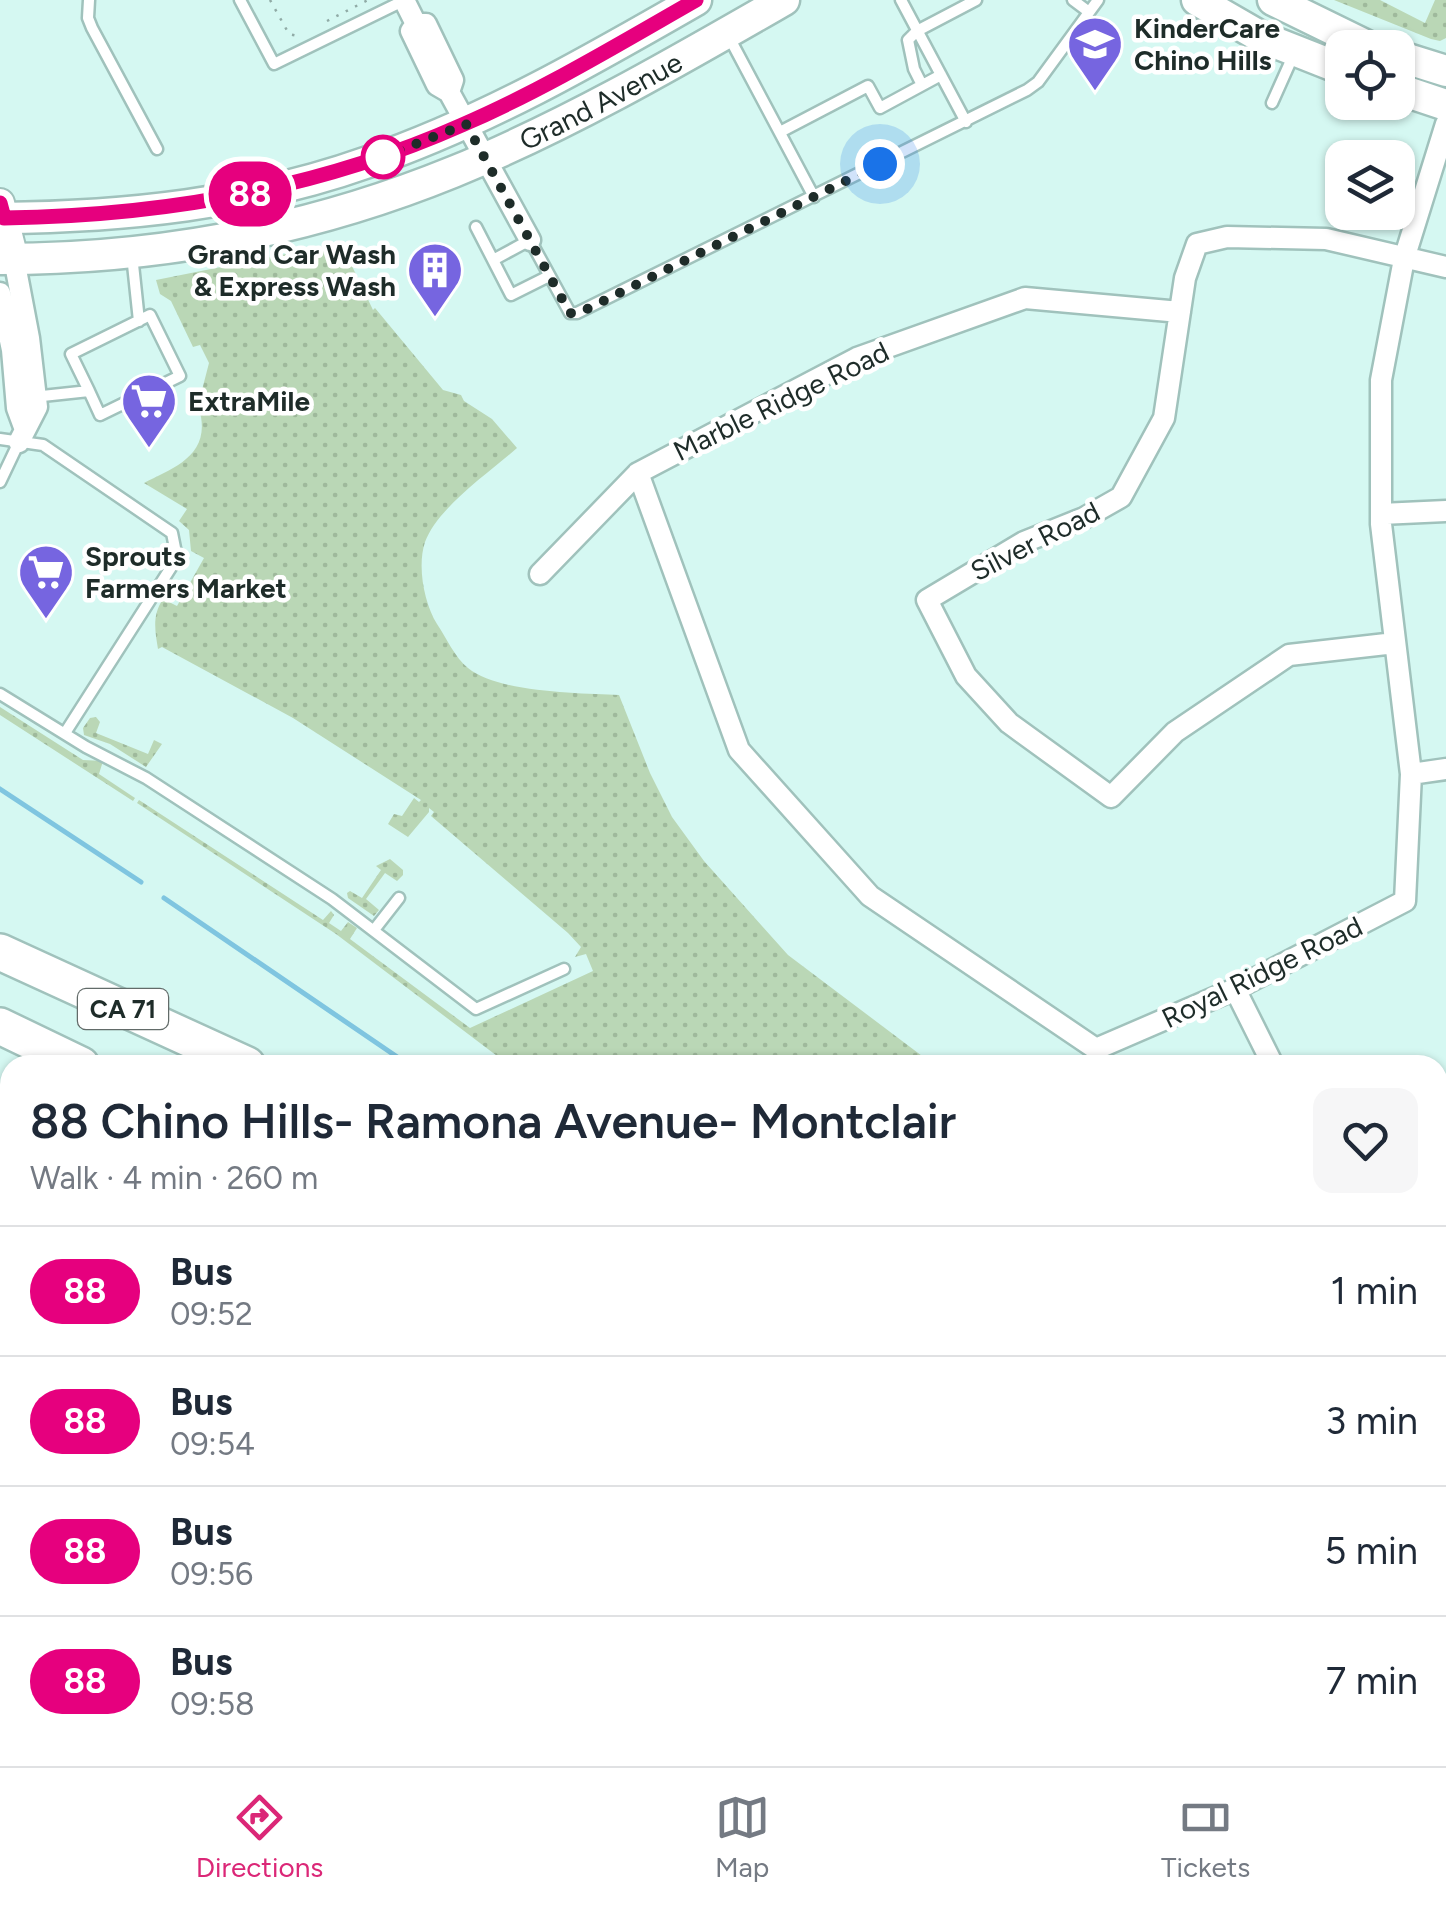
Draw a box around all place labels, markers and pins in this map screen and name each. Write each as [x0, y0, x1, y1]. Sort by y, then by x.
place label: KinderCare Chino Hills [1134, 11, 1280, 77]
school or university icon: KinderCare Chino Hills [1065, 14, 1125, 93]
unlabelled marker [362, 136, 404, 178]
place label: Grand Car Wash & Express Wash [188, 237, 396, 303]
building icon: Grand Car Wash & Express Wash [405, 240, 465, 319]
supermarket icon: ExtraMile [119, 371, 179, 450]
place label: ExtraMile [188, 384, 310, 418]
place label: Sprouts Farmers Market [85, 539, 287, 605]
supermarket icon: Sprouts Farmers Market [16, 542, 76, 621]

